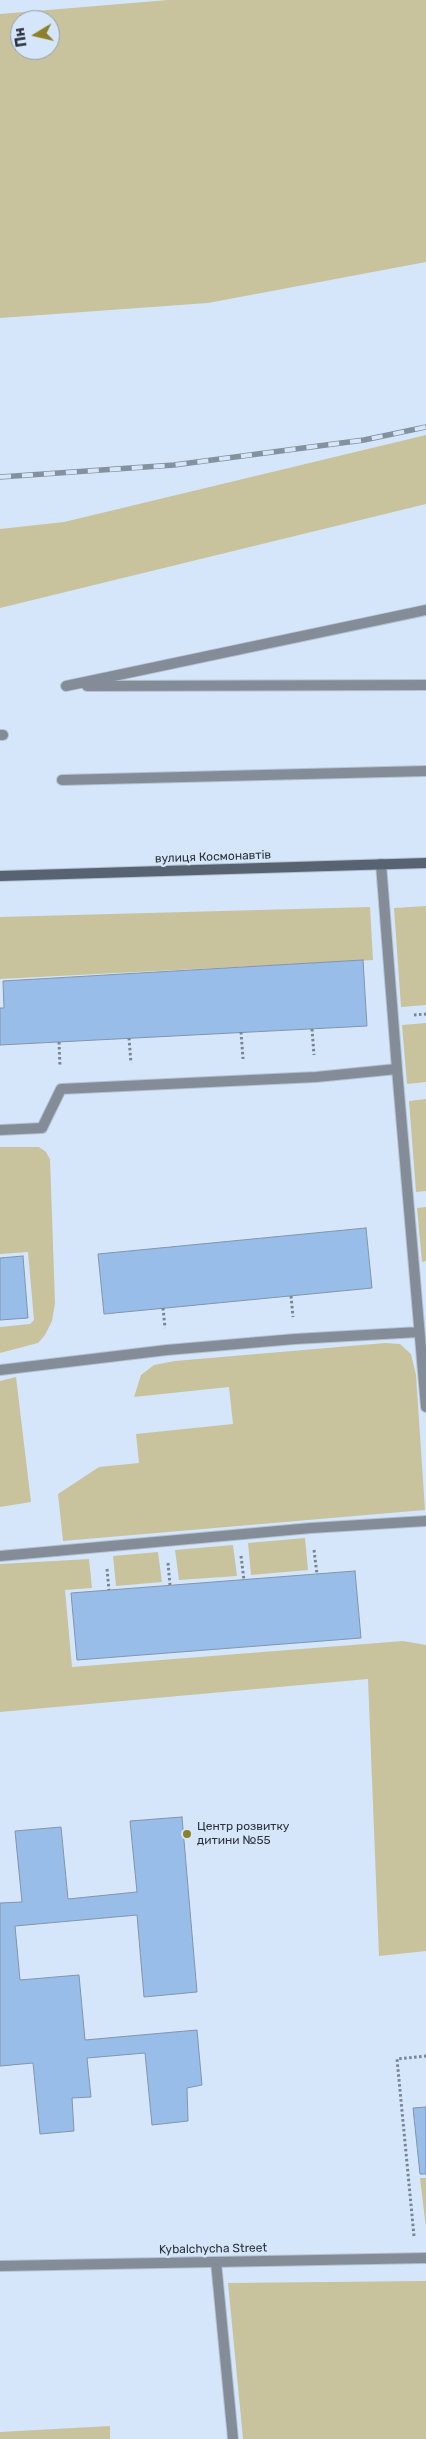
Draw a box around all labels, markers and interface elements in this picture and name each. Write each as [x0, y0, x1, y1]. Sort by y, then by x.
north arrow [10, 10, 60, 60]
text: Пн [11, 26, 31, 48]
street label: вулиця Космонавтів [155, 848, 271, 866]
place label: Центр розвитку дитини №55 [197, 1820, 289, 1848]
marker: Центр розвитку дитини №55 [181, 1828, 193, 1840]
street label: Kybalchycha Street [159, 2241, 267, 2257]

